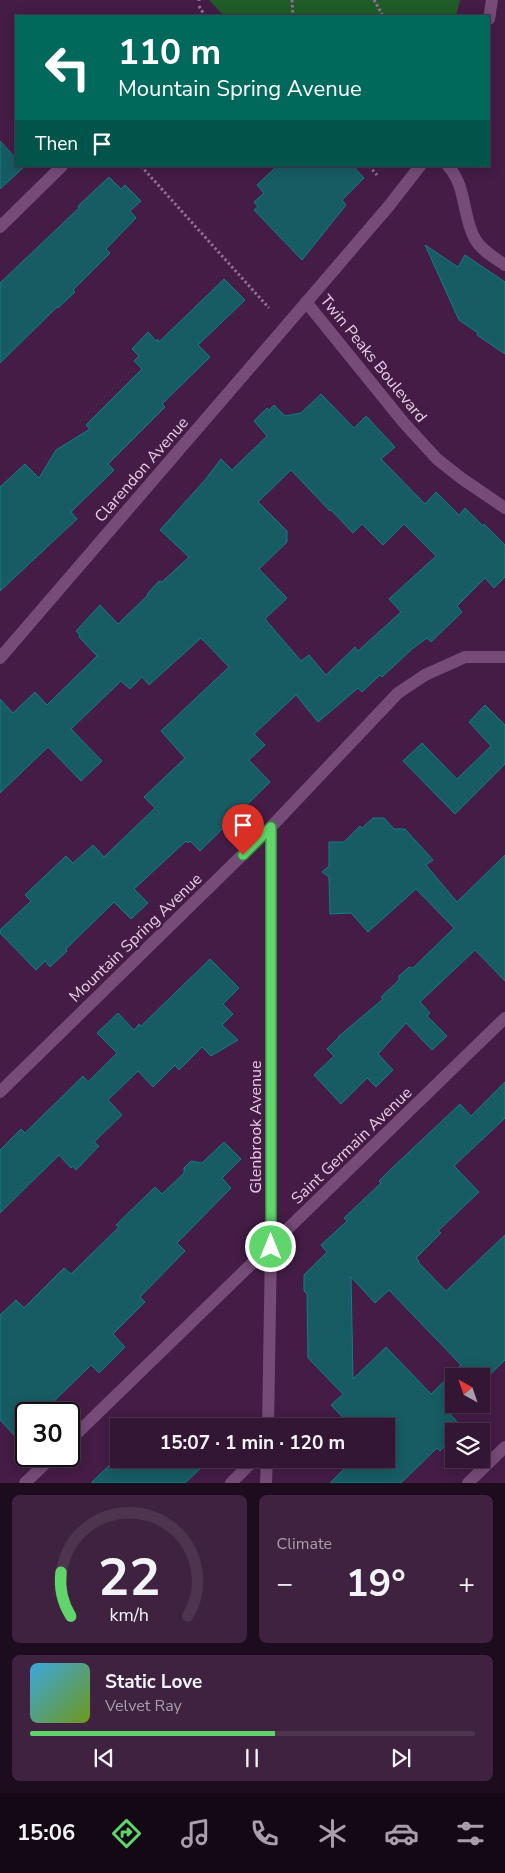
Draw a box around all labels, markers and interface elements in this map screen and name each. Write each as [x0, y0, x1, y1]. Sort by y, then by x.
text: 110 m [118, 29, 221, 76]
icon: left [35, 35, 100, 100]
text: Mountain Spring Avenue [118, 74, 362, 104]
icon: arrive [88, 130, 116, 158]
text: Then [35, 131, 78, 157]
street label: Twin Peaks Boulevard [315, 290, 432, 427]
street label: Clarendon Avenue [90, 412, 194, 527]
pin [222, 804, 264, 855]
icon: arrive [229, 811, 257, 839]
street label: Mountain Spring Avenue [64, 868, 207, 1007]
street label: Glenbrook Avenue [245, 1060, 267, 1194]
street label: Saint Germain Avenue [286, 1082, 417, 1209]
position arrow [244, 1220, 296, 1272]
north arrow [445, 1368, 490, 1412]
map controls [445, 1368, 490, 1468]
speed limit sign: 30 [15, 1402, 80, 1467]
button: layers [445, 1423, 490, 1468]
text: 15:07 · 1 min · 120 m [160, 1430, 345, 1456]
text: Climate [277, 1533, 332, 1555]
text: 22 [98, 1542, 160, 1613]
text: 19° [346, 1558, 406, 1609]
text: − [277, 1565, 293, 1603]
text: + [458, 1565, 475, 1603]
text: km/h [110, 1603, 149, 1627]
text: Static Love [105, 1669, 202, 1695]
text: Velvet Ray [105, 1695, 182, 1717]
icon: previous [90, 1744, 118, 1772]
icon: pause [238, 1744, 266, 1772]
icon: next [387, 1744, 415, 1772]
icon: directions [109, 1816, 144, 1851]
icon: music [178, 1816, 213, 1851]
icon: phone [247, 1816, 282, 1851]
icon: climate [315, 1816, 350, 1851]
icon: car [384, 1816, 419, 1851]
icon: filters [453, 1816, 488, 1851]
text: 15:06 [17, 1818, 75, 1848]

